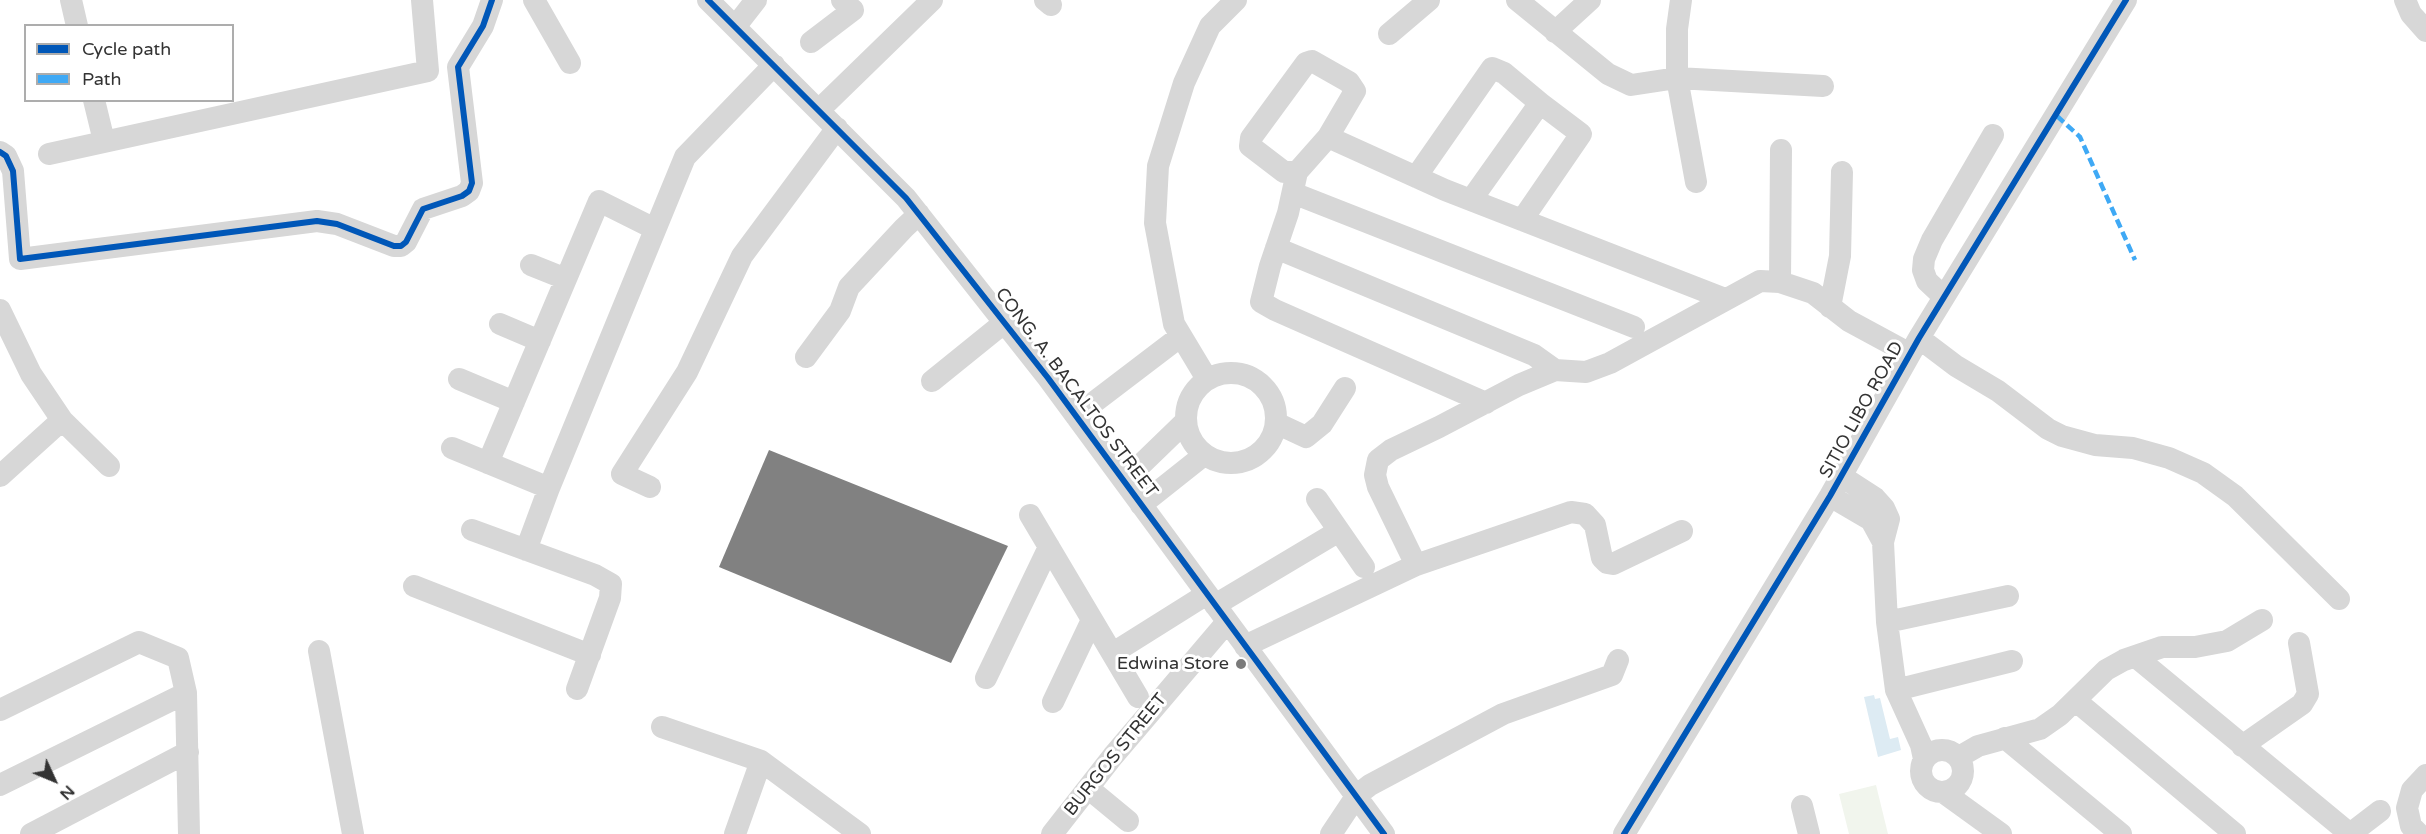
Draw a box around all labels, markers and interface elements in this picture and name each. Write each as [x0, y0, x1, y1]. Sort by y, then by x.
legend [24, 24, 234, 102]
text: Cycle path [82, 38, 171, 60]
text: Path [82, 68, 121, 90]
street label: CONG. A. BACALTOS STREET [990, 284, 1162, 502]
street label: SITIO LIBO ROAD [1815, 338, 1909, 482]
place label: Edwina Store [1117, 653, 1229, 675]
marker: Edwina Store [1234, 657, 1248, 671]
street label: BURGOS STREET [1060, 690, 1172, 820]
north arrow [24, 750, 84, 810]
text: N [55, 781, 79, 804]

